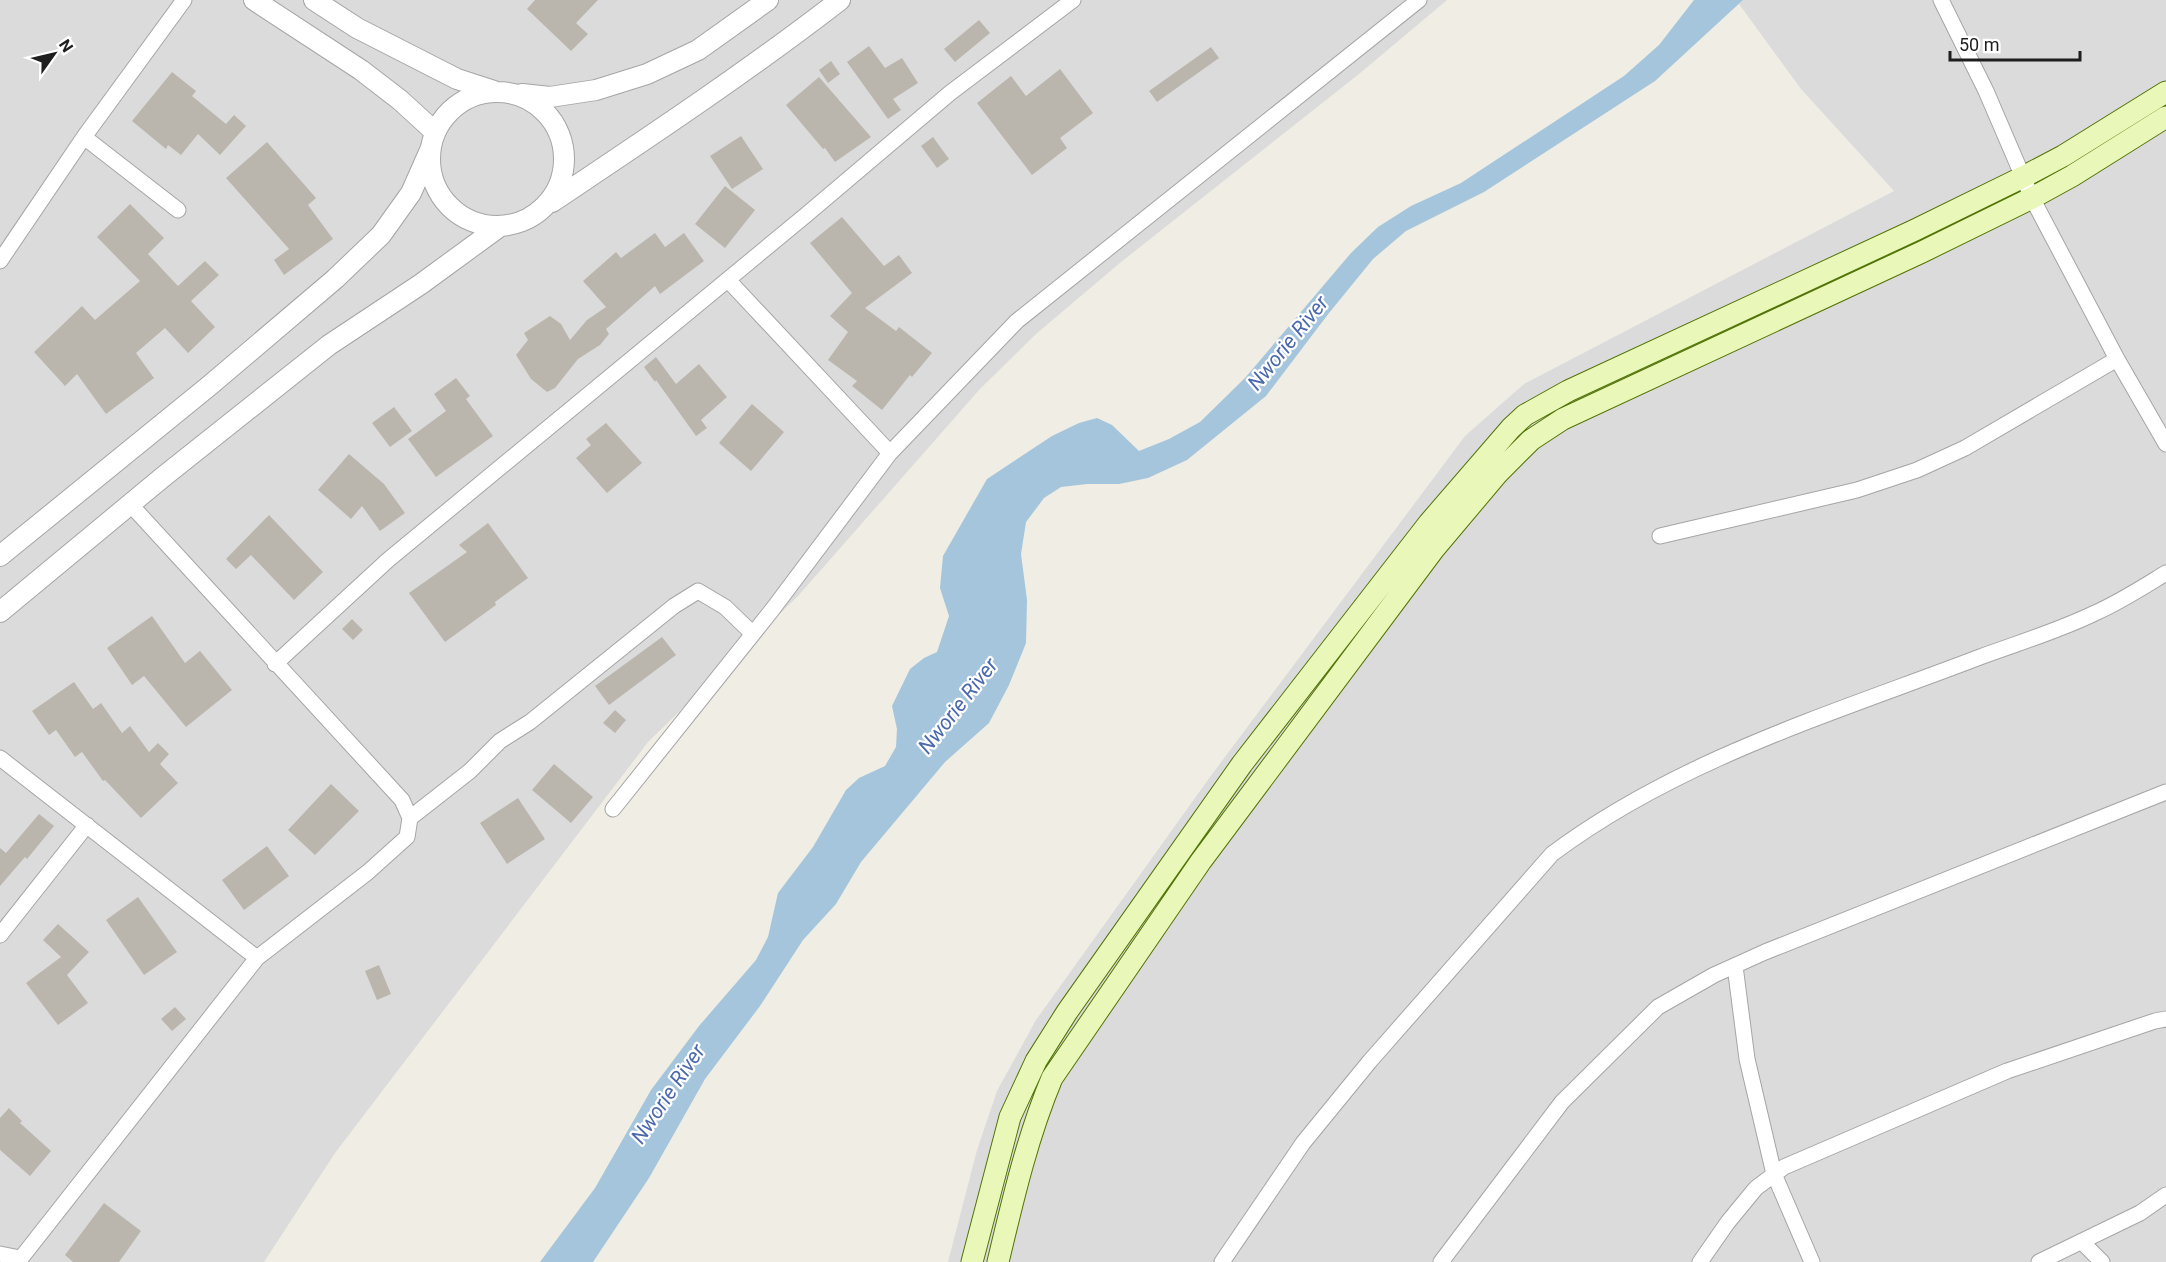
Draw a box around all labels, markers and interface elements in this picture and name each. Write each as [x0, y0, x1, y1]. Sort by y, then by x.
north arrow [24, 24, 84, 84]
scale bar [1950, 24, 2080, 62]
text: 50 m [1959, 34, 1999, 55]
text: N [55, 36, 77, 56]
water label: Nworie River [1243, 290, 1334, 395]
water label: Nworie River [913, 653, 1003, 758]
water label: Nworie River [626, 1039, 710, 1148]

